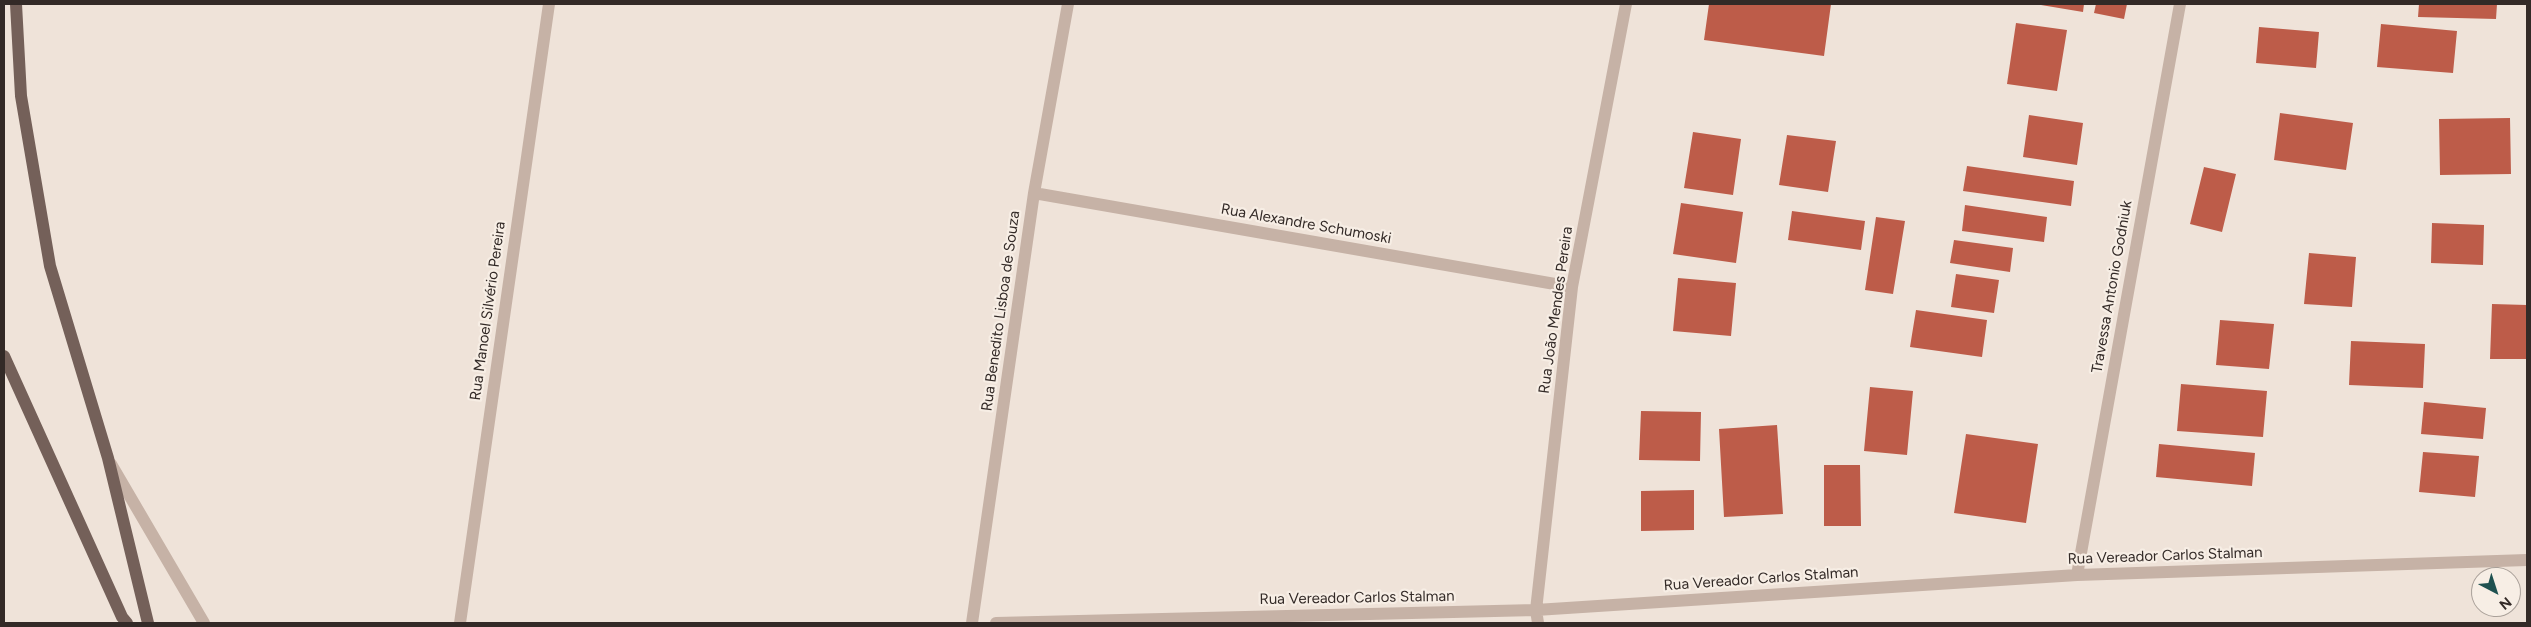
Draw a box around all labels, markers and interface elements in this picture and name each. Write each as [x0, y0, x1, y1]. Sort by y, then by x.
street label: Travessa Antonio Godniuk [2088, 199, 2136, 375]
street label: Rua Alexandre Schumoski [1219, 200, 1393, 248]
street label: Rua Benedito Lisboa de Souza [978, 210, 1024, 412]
street label: Rua Manoel Silvério Pereira [467, 220, 509, 402]
street label: Rua João Mendes Pereira [1535, 225, 1577, 395]
street label: Rua Vereador Carlos Stalman [2067, 544, 2263, 568]
street label: Rua Vereador Carlos Stalman [1663, 563, 1859, 595]
north arrow [2471, 567, 2521, 617]
street label: Rua Vereador Carlos Stalman [1259, 587, 1455, 609]
text: N [2496, 593, 2515, 613]

